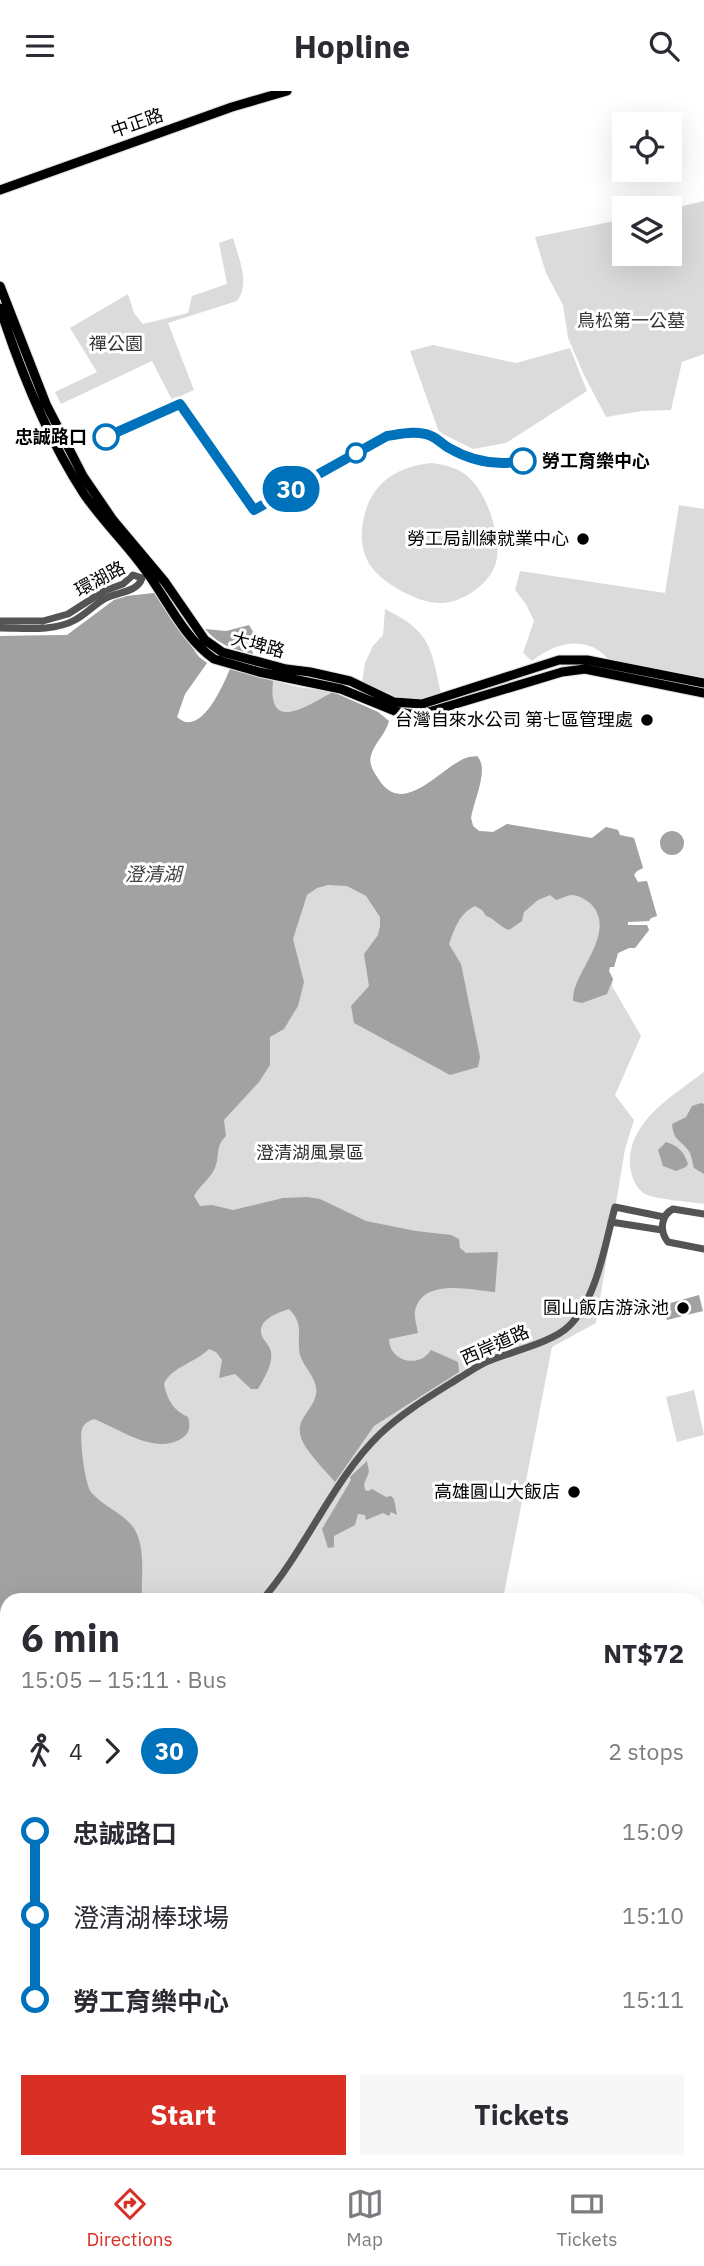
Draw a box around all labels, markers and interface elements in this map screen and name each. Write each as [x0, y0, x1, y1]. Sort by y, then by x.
text: Hopline [294, 25, 410, 67]
icon: menu [21, 27, 59, 65]
icon: search [645, 27, 683, 65]
street label: 中正路 [108, 103, 166, 142]
map controls [612, 112, 682, 266]
button: locate [612, 112, 682, 182]
button: layers [612, 196, 682, 266]
park label: 鳥松第一公墓 [577, 309, 685, 332]
park label: 禪公園 [89, 332, 143, 355]
marker: 忠誠路口 [93, 424, 119, 450]
place label: 忠誠路口 [15, 425, 87, 448]
unlabelled marker [346, 443, 366, 463]
marker: 勞工育樂中心 [510, 448, 536, 474]
place label: 勞工育樂中心 [542, 449, 650, 472]
line badge: 30 [260, 466, 322, 512]
text: 30 [277, 473, 305, 505]
place label: 勞工局訓練就業中心 [407, 527, 569, 550]
marker: 勞工局訓練就業中心 [575, 531, 591, 547]
street label: 環湖路 [71, 556, 129, 601]
street label: 大埤路 [229, 626, 287, 663]
place label: 台灣自來水公司 第七區管理處 [395, 708, 633, 731]
marker: 台灣自來水公司 第七區管理處 [639, 712, 655, 728]
water label: 澄清湖 [124, 862, 184, 886]
park label: 澄清湖風景區 [256, 1141, 364, 1164]
place label: 圓山飯店游泳池 [543, 1296, 669, 1319]
marker: 圓山飯店游泳池 [675, 1300, 691, 1316]
street label: 西岸道路 [457, 1319, 532, 1370]
place label: 高雄圓山大飯店 [434, 1480, 560, 1503]
marker: 高雄圓山大飯店 [566, 1484, 582, 1500]
text: 6 min [21, 1613, 120, 1662]
text: NT$72 [603, 1636, 684, 1670]
text: 15:05 – 15:11 · Bus [21, 1664, 227, 1694]
icon: walk [21, 1732, 59, 1770]
icon: forward [93, 1732, 131, 1770]
text: 30 [155, 1735, 184, 1767]
text: 4 [69, 1736, 83, 1766]
text: 2 stops [608, 1736, 684, 1766]
text: 忠誠路口 [73, 1816, 177, 1850]
text: 15:09 [622, 1816, 684, 1846]
text: 澄清湖棒球場 [73, 1900, 229, 1934]
text: 15:10 [622, 1900, 684, 1930]
text: 勞工育樂中心 [73, 1984, 229, 2018]
text: 15:11 [622, 1984, 684, 2014]
button: Start [21, 2075, 346, 2155]
button: Tickets [360, 2075, 684, 2155]
tab: Directions [86, 2185, 173, 2251]
tab: Map [346, 2185, 384, 2251]
tab: Tickets [556, 2185, 618, 2251]

